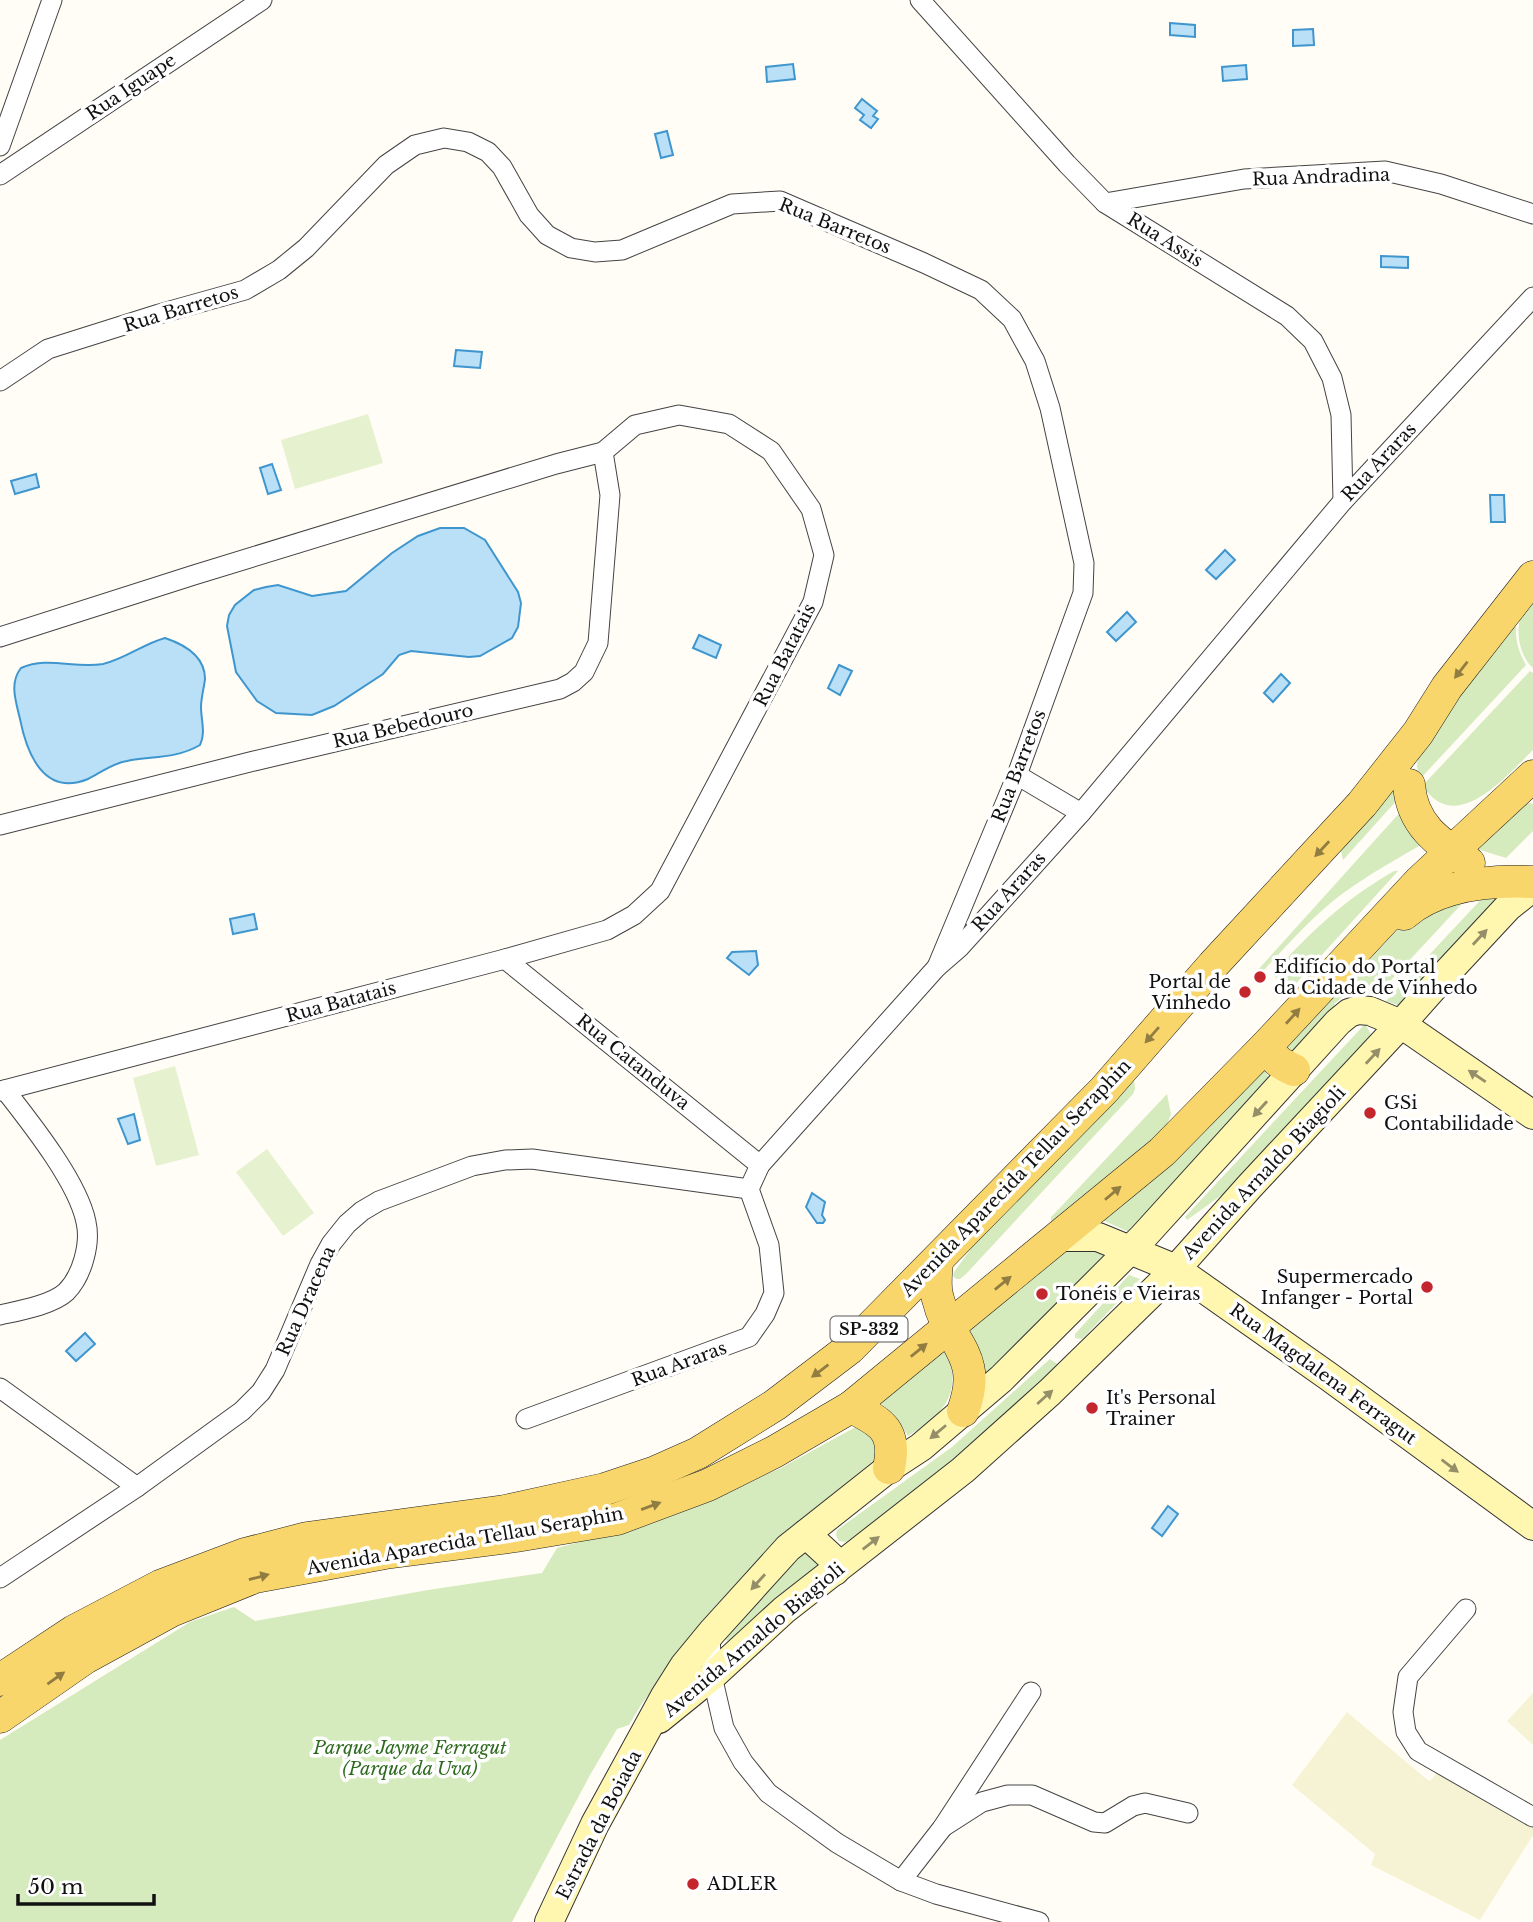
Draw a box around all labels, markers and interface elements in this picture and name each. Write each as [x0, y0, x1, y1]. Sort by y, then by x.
street label: Rua Iguape [82, 49, 180, 125]
street label: Rua Andradina [1252, 164, 1390, 190]
street label: Rua Barretos [776, 194, 894, 258]
street label: Rua Assis [1123, 208, 1207, 272]
street label: Rua Barretos [121, 281, 241, 337]
street label: Rua Araras [1337, 418, 1421, 506]
street label: Rua Batatais [750, 600, 820, 710]
one-way arrow [1454, 661, 1469, 678]
street label: Rua Bebedouro [331, 699, 475, 753]
street label: Rua Barretos [987, 707, 1051, 825]
one-way arrow [1314, 840, 1330, 857]
street label: Rua Araras [967, 848, 1051, 936]
one-way arrow [1471, 929, 1487, 946]
place label: Edifício do Portal da Cidade de Vinhedo [1274, 956, 1477, 999]
marker: Edifício do Portal da Cidade de Vinhedo [1252, 969, 1268, 985]
place label: Portal de Vinhedo [1149, 971, 1231, 1014]
street label: Rua Batatais [284, 977, 398, 1027]
marker: Portal de Vinhedo [1237, 984, 1253, 1000]
one-way arrow [1285, 1008, 1300, 1025]
street label: Rua Catanduva [572, 1009, 694, 1115]
one-way arrow [1145, 1027, 1160, 1044]
one-way arrow [1364, 1048, 1380, 1065]
street label: Avenida Aparecida Tellau Seraphin [896, 1055, 1135, 1302]
one-way arrow [1468, 1069, 1486, 1083]
street label: Avenida Arnaldo Biagioli [1177, 1082, 1350, 1265]
place label: GSi Contabilidade [1384, 1092, 1514, 1135]
one-way arrow [1252, 1100, 1268, 1117]
marker: GSi Contabilidade [1362, 1105, 1378, 1121]
one-way arrow [1105, 1186, 1122, 1201]
street label: Rua Dracena [272, 1243, 340, 1359]
place label: Supermercado Infanger - Portal [1261, 1266, 1413, 1309]
one-way arrow [994, 1275, 1012, 1290]
marker: Supermercado Infanger - Portal [1419, 1279, 1435, 1295]
place label: Tonéis e Vieiras [1056, 1283, 1200, 1305]
marker: Tonéis e Vieiras [1034, 1286, 1050, 1302]
street label: Rua Magdalena Ferragut [1225, 1299, 1421, 1449]
road number: SP-332 [830, 1316, 908, 1342]
street label: Rua Araras [628, 1337, 730, 1391]
one-way arrow [910, 1343, 928, 1358]
one-way arrow [811, 1363, 829, 1377]
place label: It's Personal Trainer [1106, 1387, 1216, 1430]
one-way arrow [1036, 1389, 1054, 1405]
marker: It's Personal Trainer [1084, 1400, 1100, 1416]
one-way arrow [930, 1424, 947, 1439]
one-way arrow [1441, 1459, 1459, 1473]
one-way arrow [640, 1501, 661, 1512]
street label: Avenida Aparecida Tellau Seraphin [304, 1502, 625, 1580]
one-way arrow [861, 1535, 879, 1550]
street label: Avenida Arnaldo Biagioli [658, 1558, 849, 1723]
one-way arrow [248, 1571, 270, 1582]
one-way arrow [750, 1573, 766, 1591]
one-way arrow [47, 1671, 65, 1685]
park label: Parque Jayme Ferragut (Parque da Uva) [312, 1737, 507, 1780]
street label: Estrada da Boiada [552, 1747, 646, 1903]
scale bar [18, 1862, 154, 1906]
place label: ADLER [706, 1873, 778, 1895]
text: 50 m [28, 1874, 84, 1900]
marker: ADLER [685, 1876, 701, 1892]

